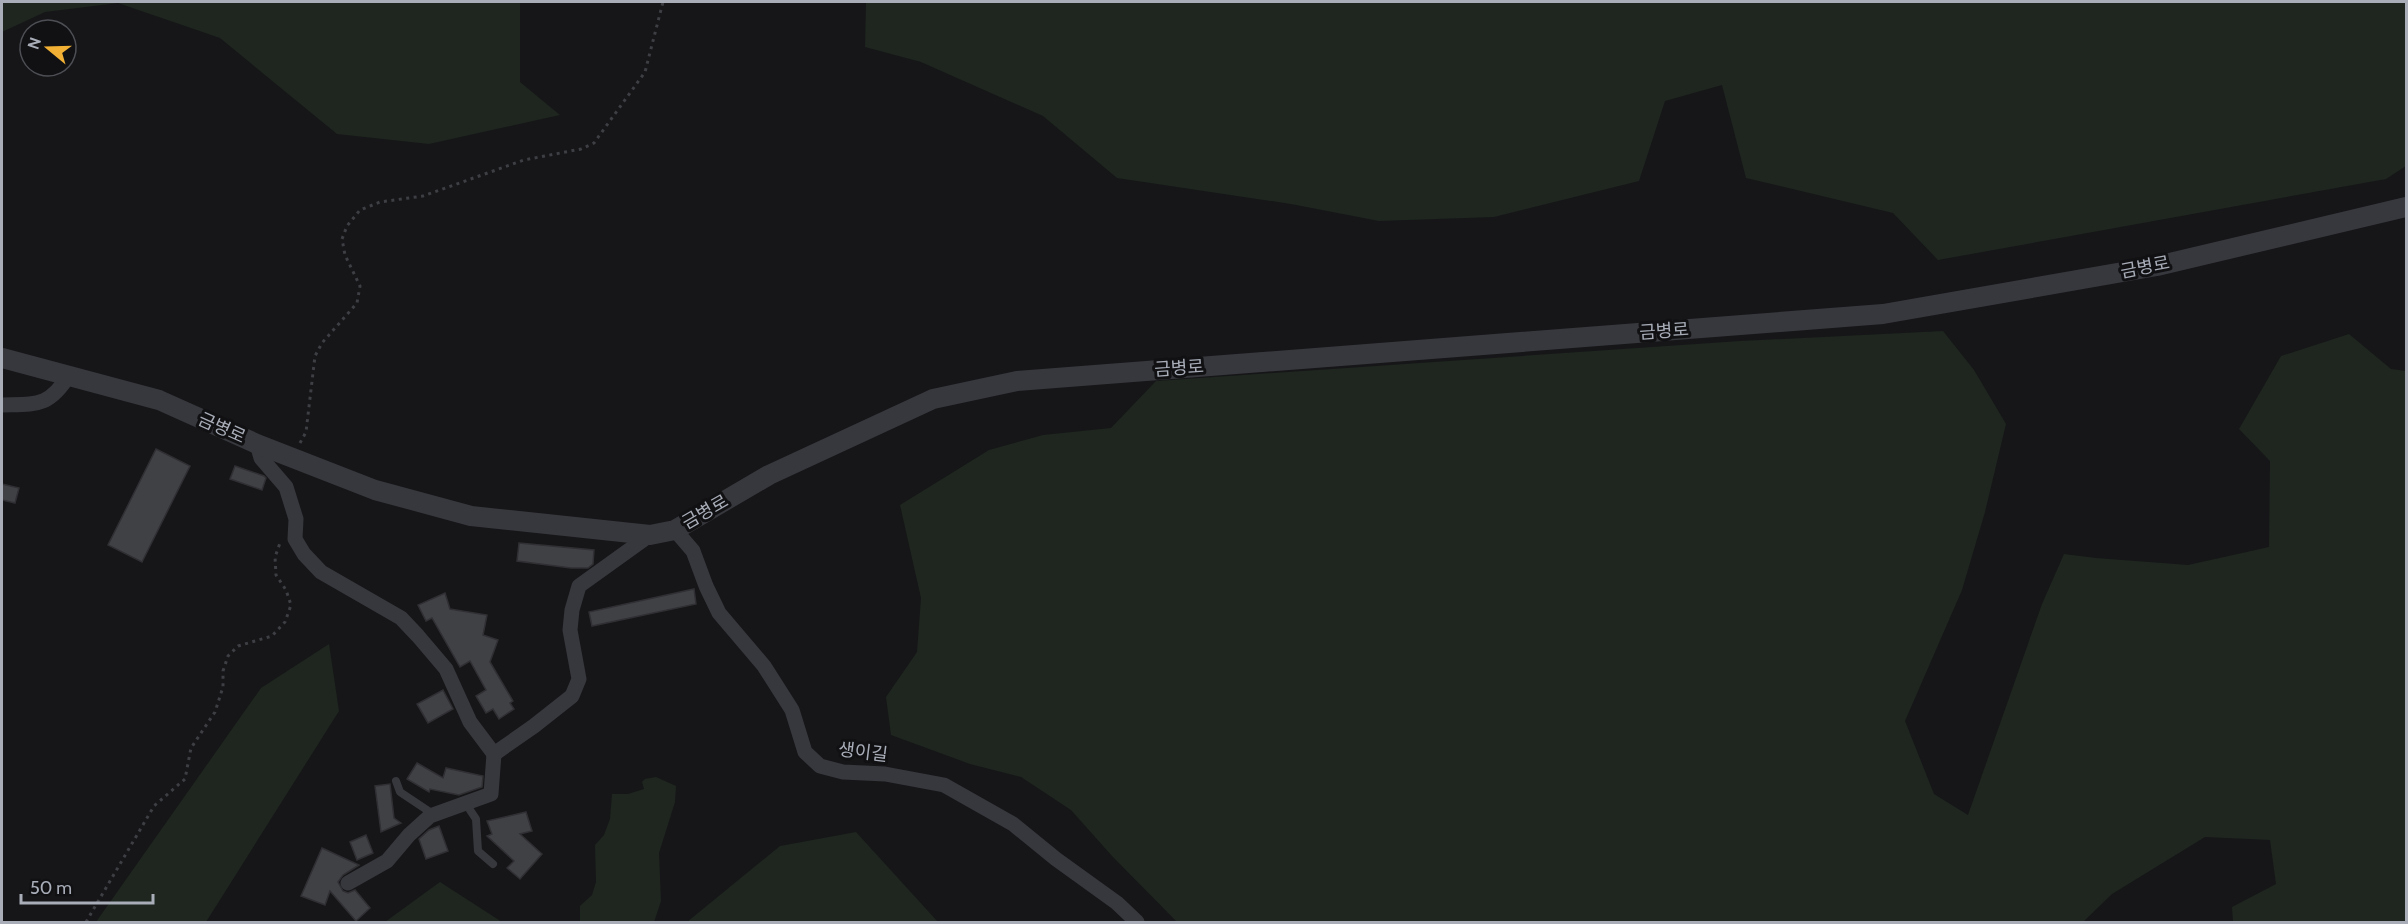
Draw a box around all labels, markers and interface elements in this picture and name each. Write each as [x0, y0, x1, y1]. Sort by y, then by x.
north arrow [18, 18, 78, 78]
text: N [23, 35, 45, 52]
street label: 금병로 [2119, 251, 2171, 283]
street label: 금병로 [1638, 318, 1690, 344]
street label: 금병로 [1153, 355, 1205, 381]
street label: 금병로 [195, 408, 249, 448]
street label: 금병로 [678, 490, 732, 534]
street label: 생이길 [837, 738, 889, 766]
scale bar [21, 867, 153, 905]
text: 50 m [30, 877, 72, 899]

